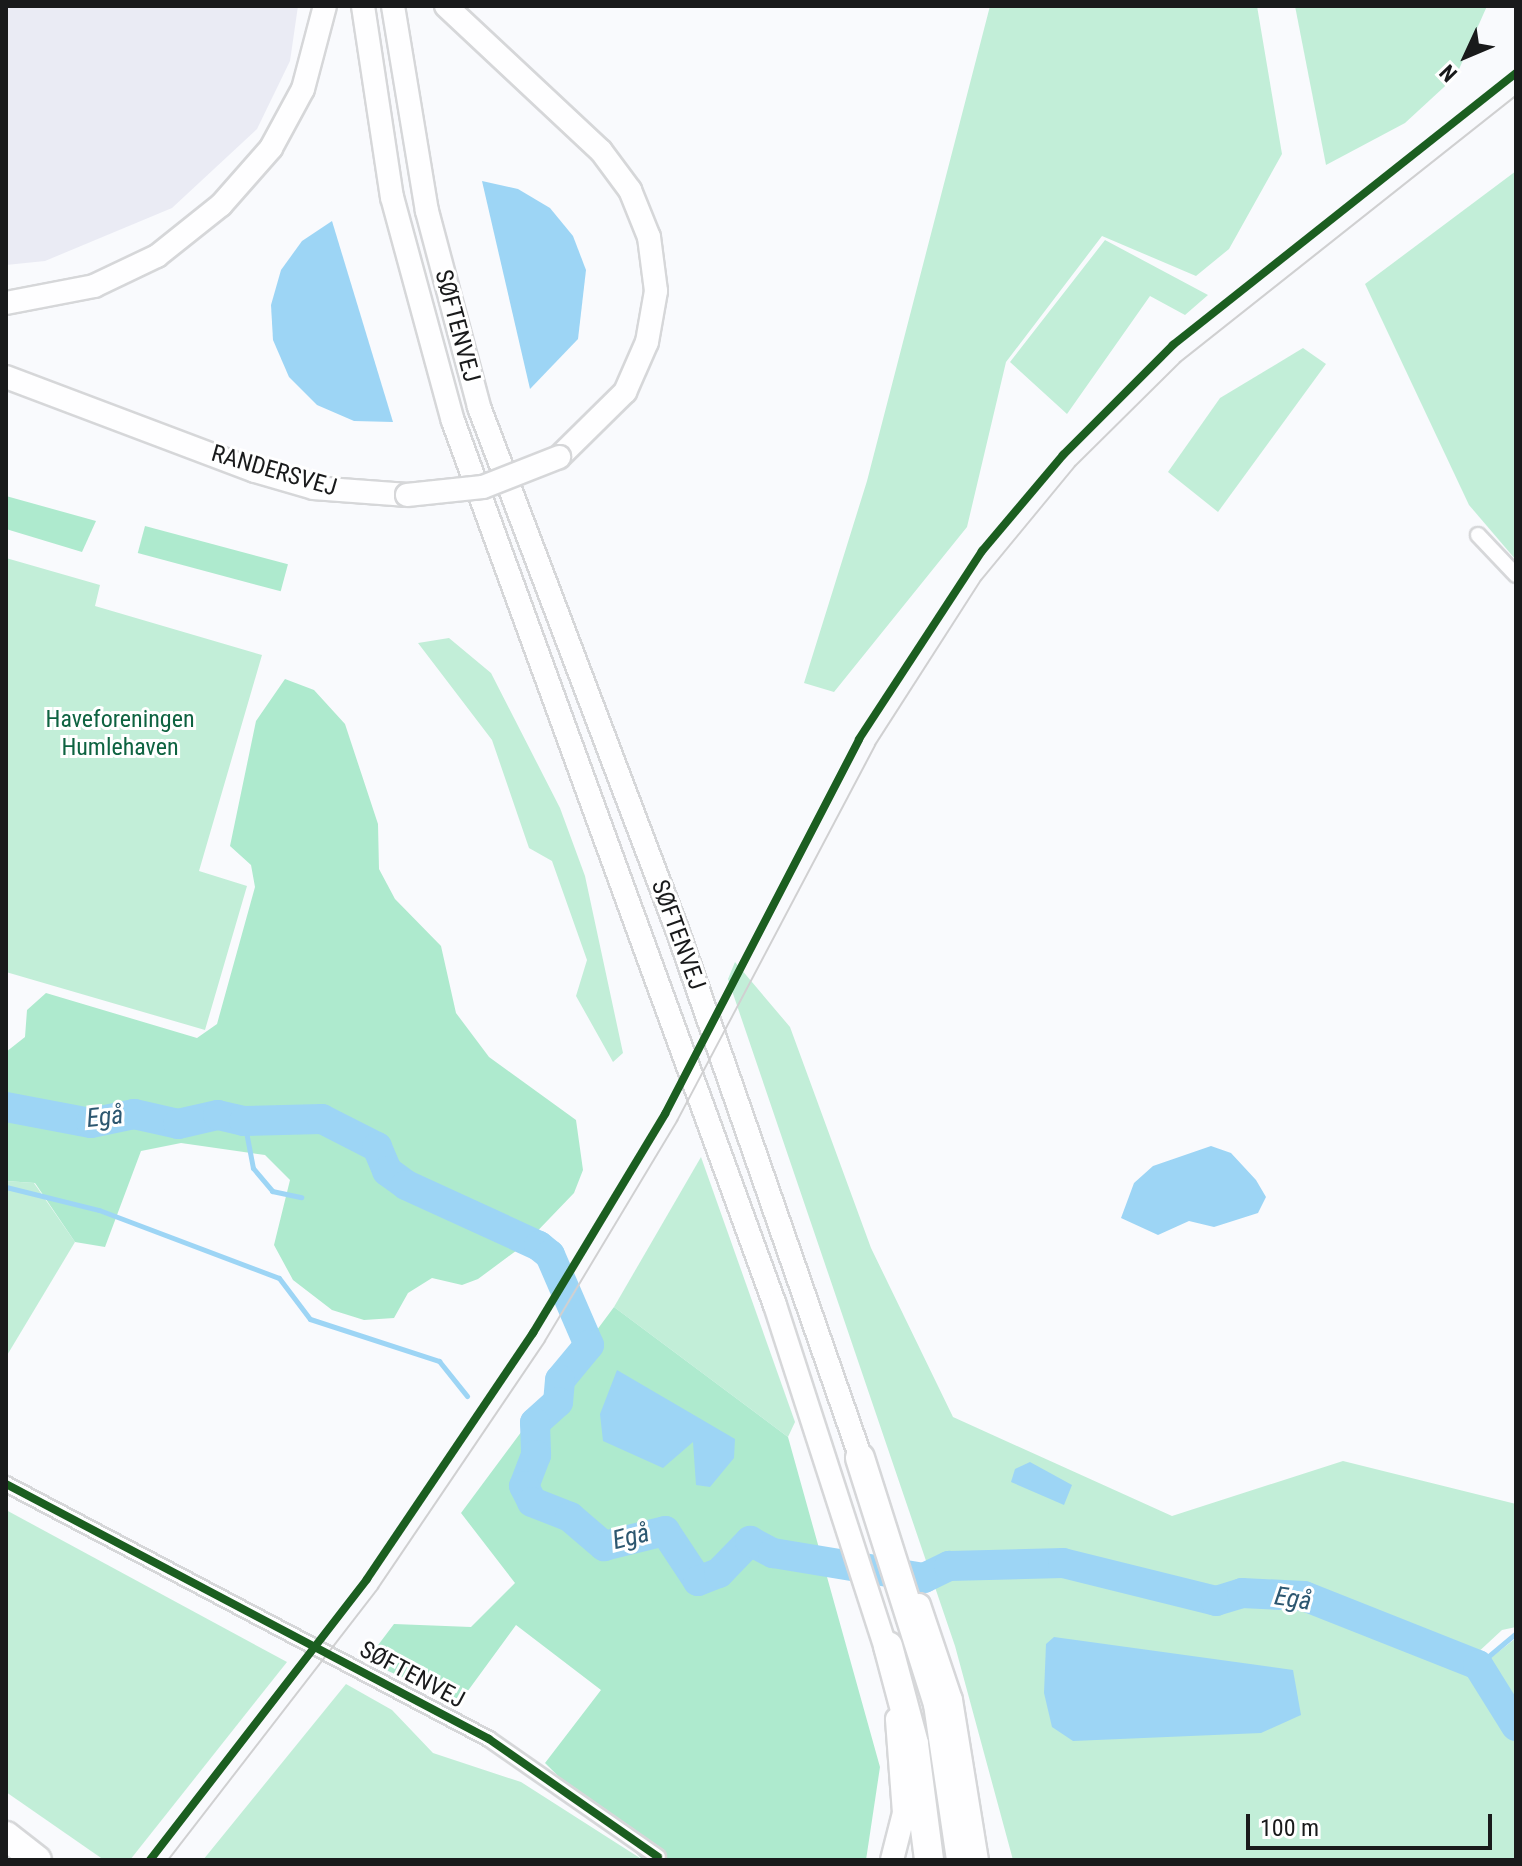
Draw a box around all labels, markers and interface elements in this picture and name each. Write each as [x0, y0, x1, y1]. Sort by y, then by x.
north arrow [1426, 16, 1506, 96]
text: N [1435, 59, 1462, 87]
street label: SØFTENVEJ [428, 267, 486, 385]
street label: RANDERSVEJ [208, 439, 340, 503]
park label: Haveforeningen Humlehaven [45, 706, 195, 762]
street label: SØFTENVEJ [645, 876, 711, 994]
water label: Egå [85, 1100, 125, 1134]
water label: Egå [609, 1517, 653, 1557]
water label: Egå [1272, 1581, 1314, 1617]
street label: SØFTENVEJ [355, 1635, 469, 1715]
scale bar [1250, 1798, 1496, 1848]
text: 100 m [1260, 1814, 1319, 1842]

